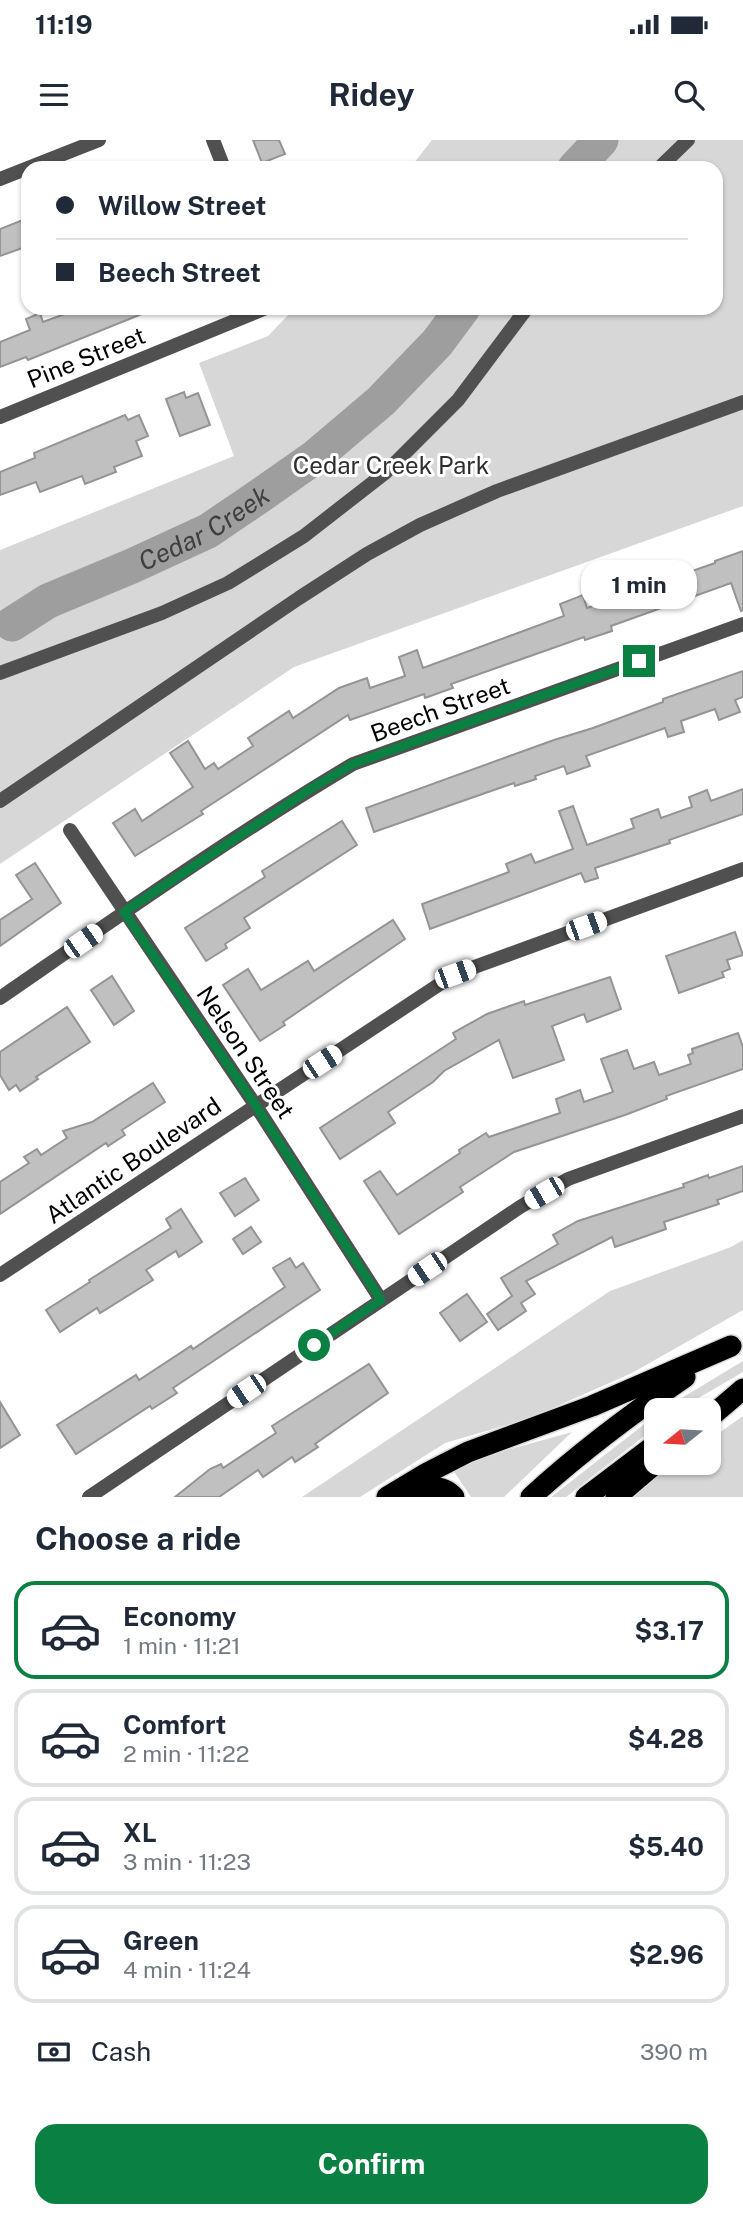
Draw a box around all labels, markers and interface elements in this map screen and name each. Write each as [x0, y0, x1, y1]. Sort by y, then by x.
text: 11:19 [35, 9, 93, 40]
icon: menu [35, 76, 73, 114]
text: Ridey [328, 76, 415, 113]
icon: search [670, 76, 708, 114]
text: Willow Street [98, 190, 266, 221]
text: Beech Street [98, 257, 261, 288]
street label: Pine Street [23, 321, 149, 393]
park label: Cedar Creek Park [293, 451, 489, 479]
water label: Cedar Creek [133, 479, 275, 577]
callout: 1 min [581, 560, 697, 608]
text: 1 min [611, 571, 667, 598]
route end [623, 645, 655, 677]
street label: Beech Street [367, 671, 513, 747]
car [563, 909, 610, 943]
car [60, 920, 107, 962]
car [432, 957, 479, 991]
street label: Nelson Street [191, 980, 301, 1124]
car [299, 1042, 346, 1082]
street label: Atlantic Boulevard [40, 1091, 226, 1229]
car [521, 1173, 568, 1213]
car [404, 1249, 451, 1289]
route start [298, 1329, 330, 1361]
car [223, 1371, 270, 1411]
north arrow [644, 1398, 721, 1475]
map controls [644, 1398, 721, 1475]
text: Choose a ride [35, 1520, 241, 1557]
icon: car [39, 1599, 102, 1662]
text: Economy [123, 1601, 236, 1632]
text: $3.17 [635, 1615, 704, 1646]
text: 1 min · 11:21 [123, 1632, 241, 1659]
icon: car [39, 1707, 102, 1770]
text: Comfort [123, 1709, 226, 1740]
text: $4.28 [628, 1723, 704, 1754]
text: 2 min · 11:22 [123, 1740, 249, 1767]
icon: car [39, 1815, 102, 1878]
text: XL [123, 1817, 157, 1848]
text: $5.40 [628, 1831, 704, 1862]
text: 3 min · 11:23 [123, 1848, 251, 1875]
icon: car [39, 1923, 102, 1986]
text: Green [123, 1925, 199, 1956]
text: $2.96 [629, 1939, 704, 1970]
text: 4 min · 11:24 [123, 1956, 251, 1983]
icon: cash [35, 2033, 73, 2071]
text: Cash [91, 2036, 151, 2067]
text: 390 m [640, 2038, 708, 2065]
button: Confirm [35, 2124, 708, 2204]

